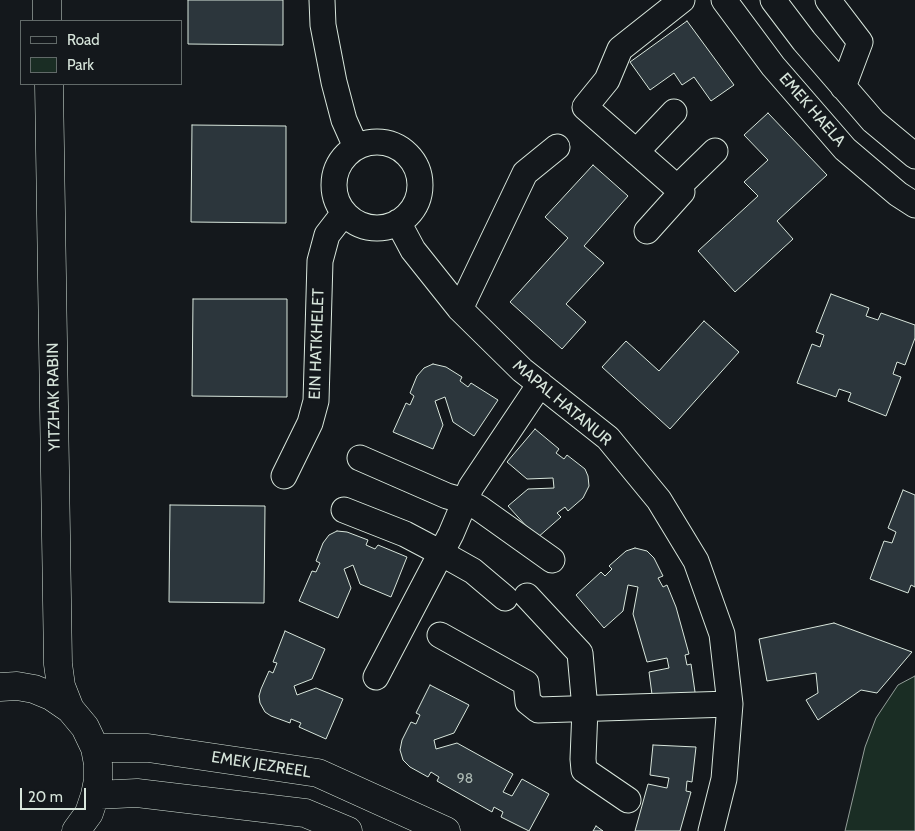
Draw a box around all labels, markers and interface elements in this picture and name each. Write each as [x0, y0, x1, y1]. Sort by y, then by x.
legend [20, 20, 182, 85]
text: Road [67, 31, 100, 49]
text: Park [67, 56, 94, 74]
street label: EMEK HAELA [775, 69, 849, 151]
street label: EIN HATKHELET [305, 288, 329, 400]
street label: YITZHAK RABIN [43, 343, 65, 451]
street label: MAPAL HATANUR [509, 356, 615, 450]
street label: EMEK JEZREEL [210, 748, 312, 782]
house number: 98 [457, 771, 473, 787]
scale bar [22, 778, 89, 810]
text: 20 m [28, 788, 63, 806]

